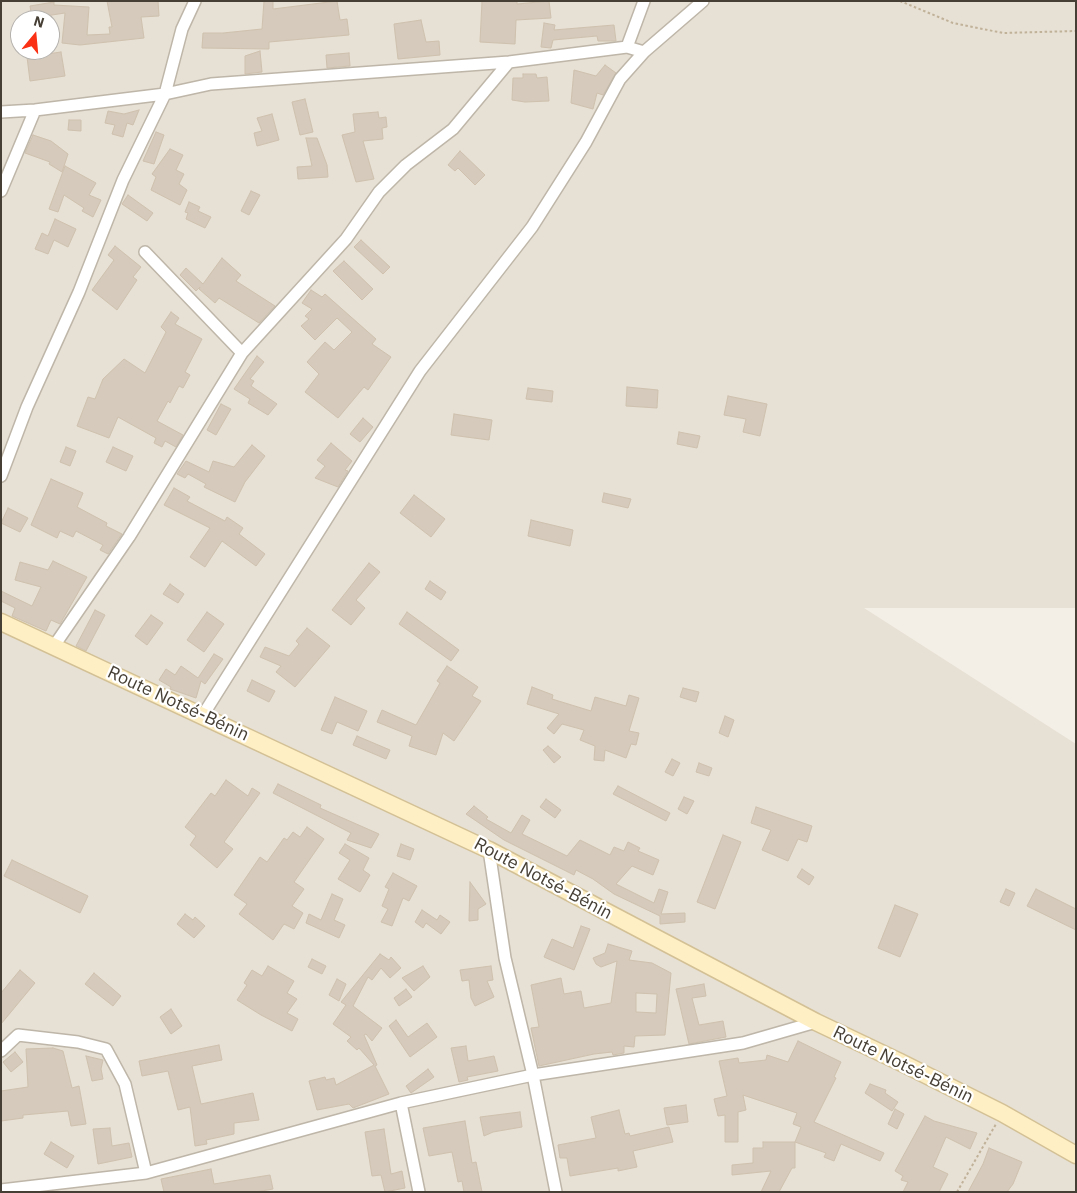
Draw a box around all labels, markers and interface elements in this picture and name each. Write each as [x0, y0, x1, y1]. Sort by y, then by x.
north arrow [10, 10, 60, 60]
text: N [32, 12, 47, 32]
street label: Route Notsé-Bénin [104, 662, 252, 746]
street label: Route Notsé-Bénin [470, 833, 616, 925]
street label: Route Notsé-Bénin [829, 1022, 977, 1108]

